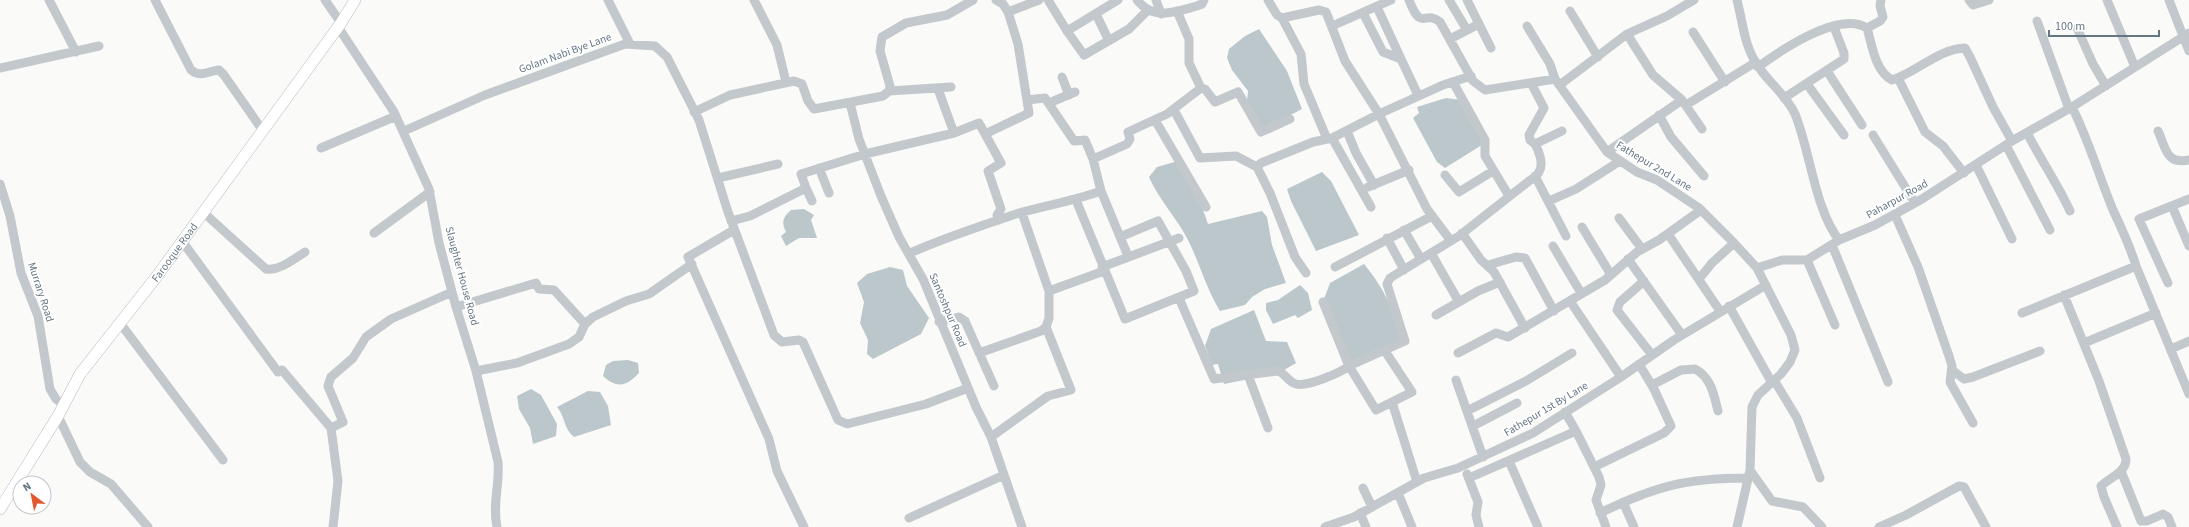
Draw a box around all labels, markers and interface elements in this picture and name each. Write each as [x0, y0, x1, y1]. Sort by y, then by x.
scale bar [2049, 12, 2159, 38]
text: 100 m [2055, 18, 2085, 35]
street label: Golam Nabi Bye Lane [517, 29, 614, 77]
street label: Fathepur 2nd Lane [1613, 137, 1695, 195]
street label: Paharpur Road [1863, 176, 1931, 222]
street label: Farooque Road [148, 220, 201, 285]
street label: Slaughter House Road [442, 225, 482, 327]
street label: Murrary Road [24, 260, 58, 324]
street label: Santoshpur Road [926, 271, 970, 349]
street label: Fathepur 1st By Lane [1501, 378, 1591, 440]
north arrow [12, 475, 52, 515]
text: N [20, 479, 34, 495]

